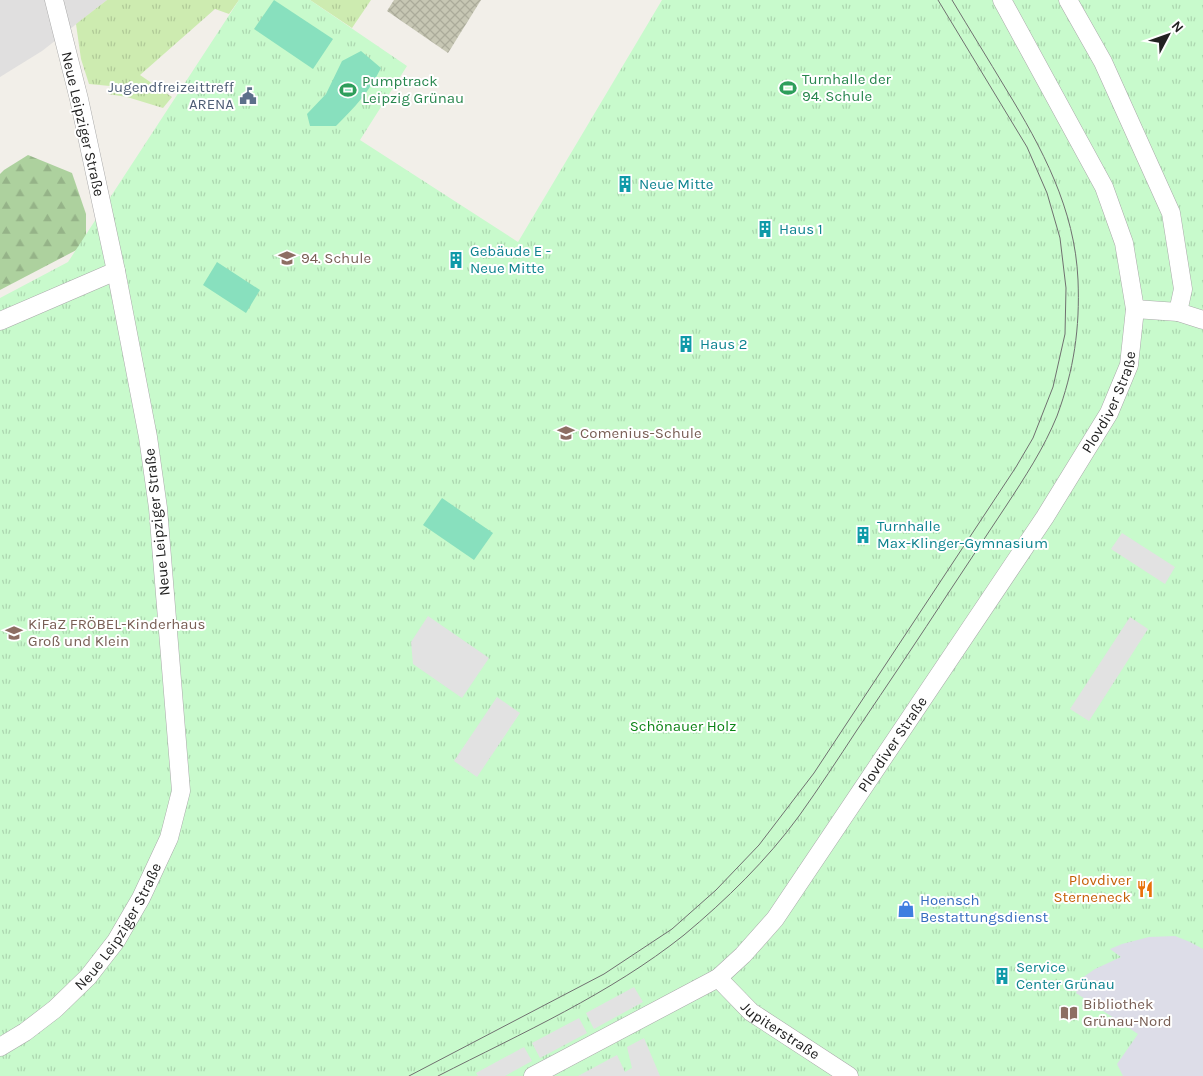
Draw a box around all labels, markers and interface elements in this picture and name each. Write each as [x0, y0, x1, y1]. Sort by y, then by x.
north arrow [1143, 10, 1193, 60]
text: N [1168, 17, 1187, 36]
street label: Neue Leipziger Straße [58, 50, 108, 198]
place label: Turnhalle der 94. Schule [802, 70, 892, 105]
place label: Pumptrack Leipzig Grünau [362, 72, 464, 107]
place label: Jugendfreizeittreff ARENA [108, 78, 235, 113]
sports icon: Turnhalle der 94. Schule [778, 78, 798, 98]
sports icon: Pumptrack Leipzig Grünau [338, 80, 358, 100]
public building icon: Jugendfreizeittreff ARENA [238, 86, 258, 106]
building icon: Neue Mitte [615, 174, 635, 194]
place label: Neue Mitte [639, 175, 713, 193]
building icon: Haus 1 [755, 219, 775, 239]
place label: Haus 1 [779, 220, 823, 238]
place label: Gebäude E - Neue Mitte [470, 242, 551, 277]
school or university icon: 94. Schule [277, 248, 297, 268]
place label: 94. Schule [301, 249, 371, 267]
building icon: Gebäude E - Neue Mitte [446, 250, 466, 270]
building icon: Haus 2 [676, 334, 696, 354]
place label: Haus 2 [700, 335, 748, 353]
street label: Plovdiver Straße [1078, 350, 1139, 456]
school or university icon: Comenius-Schule [556, 423, 576, 443]
place label: Comenius-Schule [580, 424, 702, 442]
street label: Neue Leipziger Straße [140, 447, 174, 597]
place label: Turnhalle Max-Klinger-Gymnasium [877, 517, 1048, 552]
building icon: Turnhalle Max-Klinger-Gymnasium [853, 525, 873, 545]
place label: KiFaZ FRÖBEL-Kinderhaus Groß und Klein [28, 615, 205, 650]
school or university icon: KiFaZ FRÖBEL-Kinderhaus Groß und Klein [4, 623, 24, 643]
street label: Plovdiver Straße [854, 693, 931, 795]
park label: Schönauer Holz [630, 717, 736, 735]
street label: Neue Leipziger Straße [71, 860, 165, 994]
place label: Plovdiver Sterneneck [1053, 871, 1132, 906]
restaurant icon: Plovdiver Sterneneck [1135, 879, 1155, 899]
place label: Hoensch Bestattungsdienst [920, 891, 1049, 926]
shop icon: Hoensch Bestattungsdienst [896, 899, 916, 919]
place label: Service Center Grünau [1016, 958, 1115, 993]
building icon: Service Center Grünau [992, 966, 1012, 986]
place label: Bibliothek Grünau-Nord [1083, 995, 1172, 1030]
street label: Jupiterstraße [737, 998, 823, 1063]
library icon: Bibliothek Grünau-Nord [1059, 1003, 1079, 1023]

